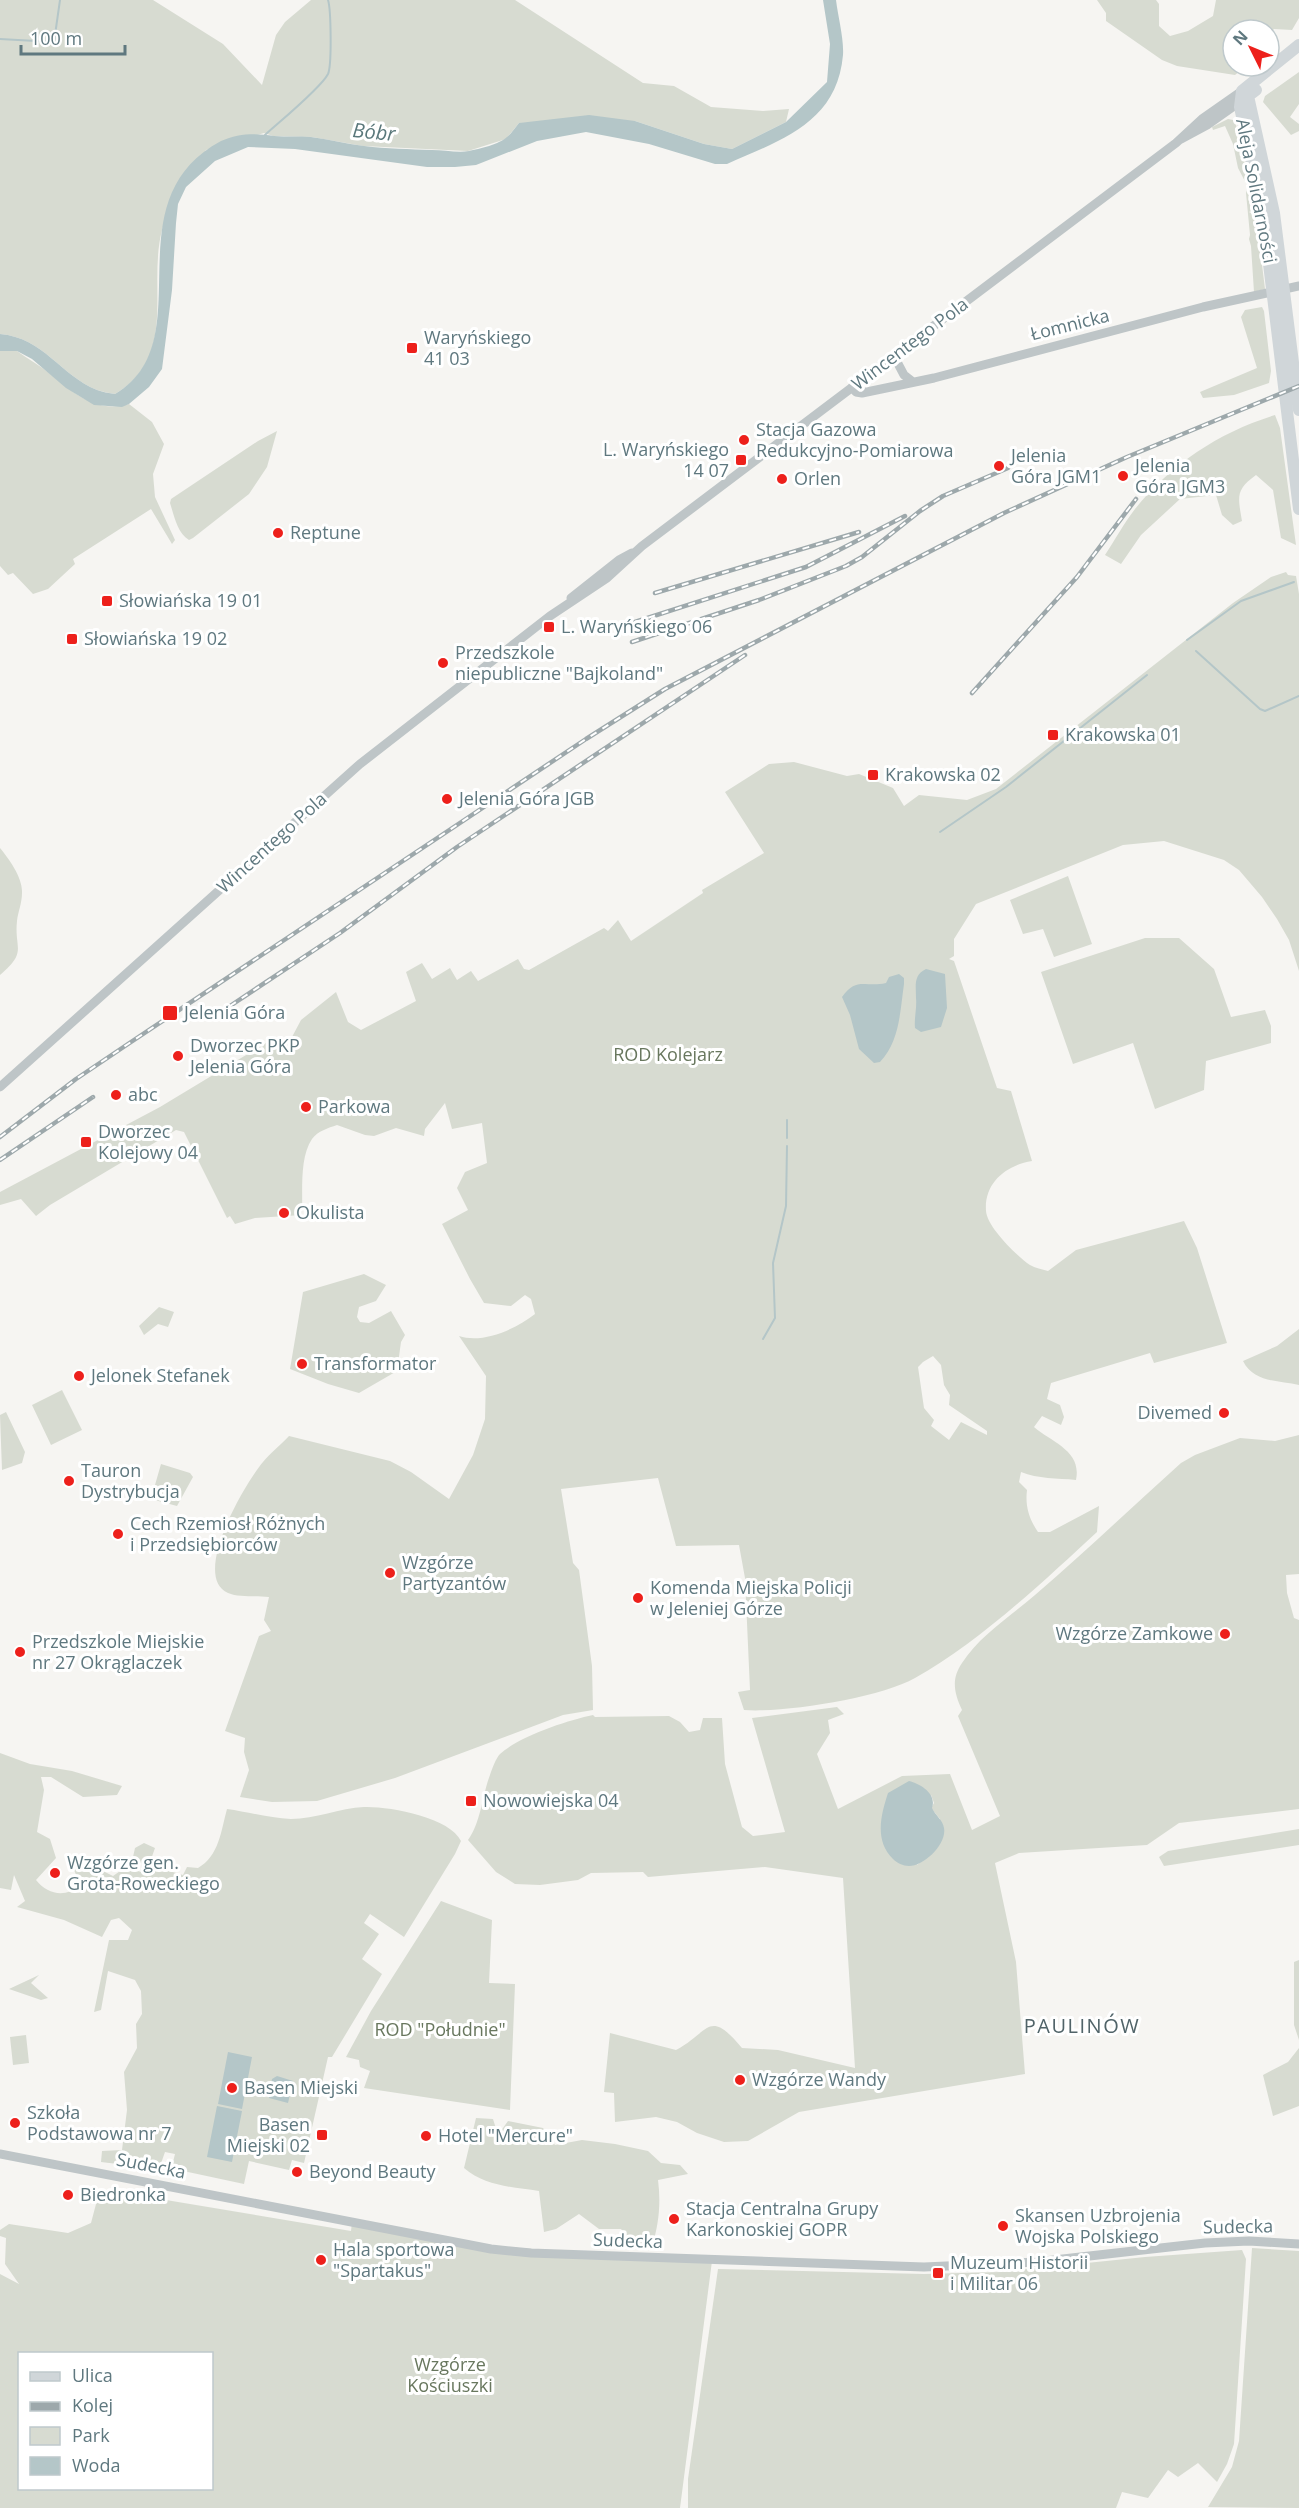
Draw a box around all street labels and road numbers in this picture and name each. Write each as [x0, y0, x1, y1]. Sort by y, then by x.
street label: Aleja Solidarności [1231, 116, 1283, 265]
street label: Wincentego Pola [846, 291, 973, 395]
street label: Łomnicka [1028, 303, 1112, 345]
street label: Wincentego Pola [211, 787, 331, 898]
street label: Sudecka [114, 2147, 188, 2183]
street label: Sudecka [1203, 2213, 1273, 2239]
street label: Sudecka [593, 2227, 663, 2253]

